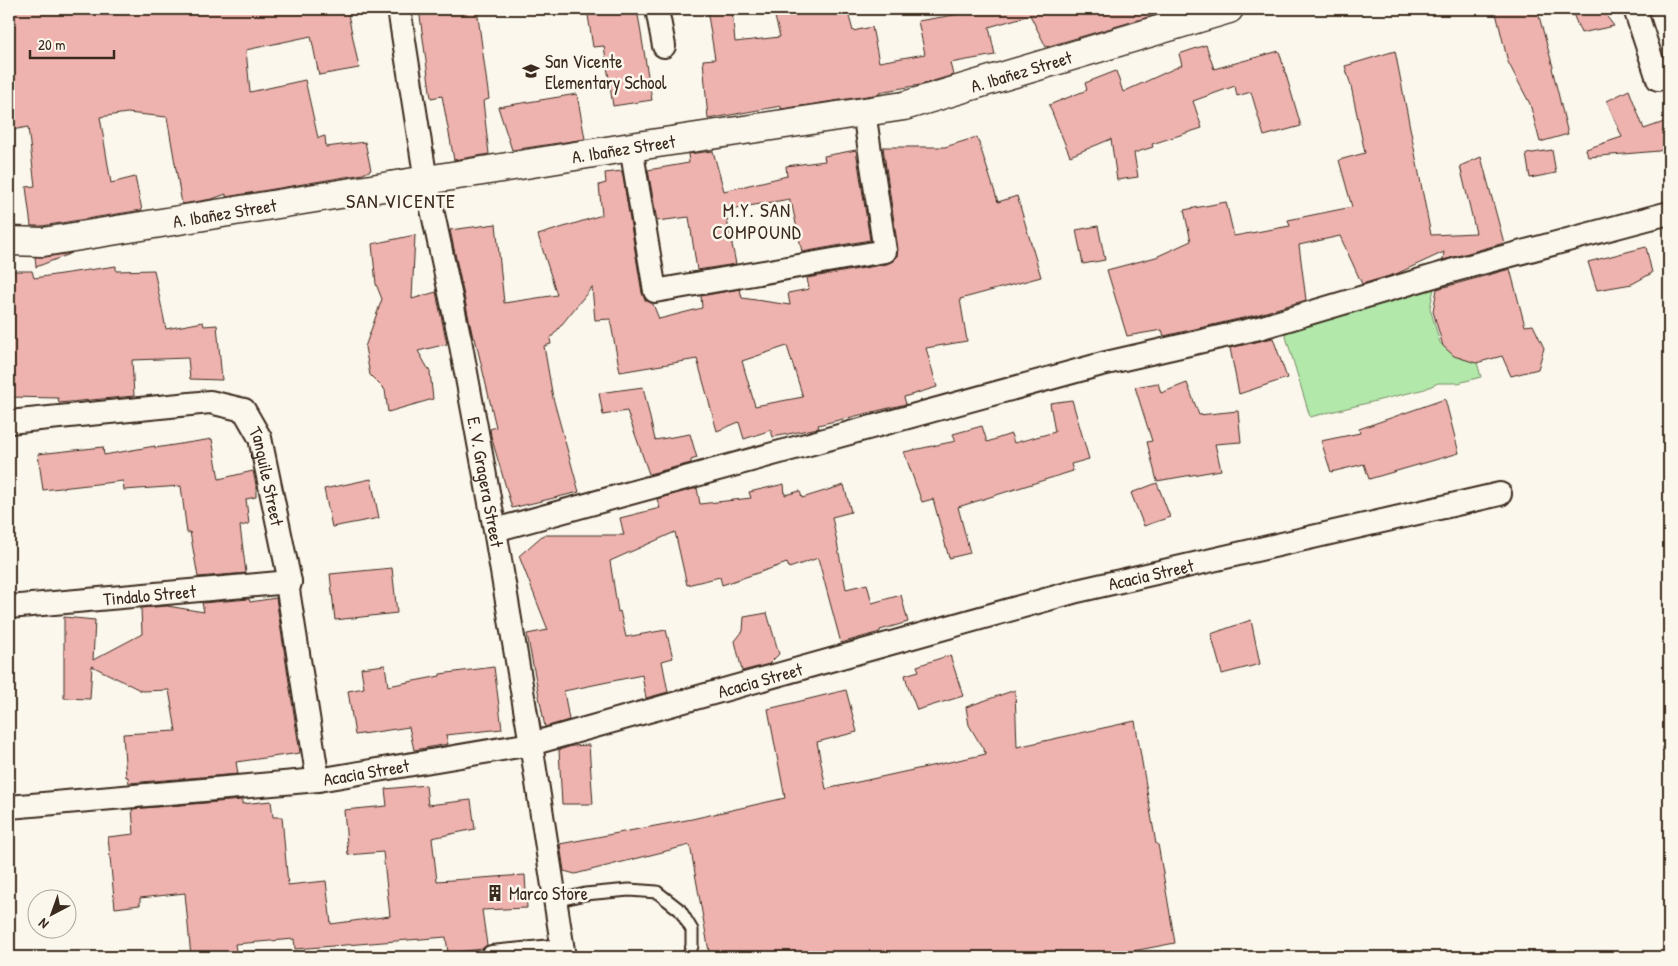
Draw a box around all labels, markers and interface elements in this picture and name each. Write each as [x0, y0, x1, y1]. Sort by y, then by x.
scale bar [30, 28, 114, 60]
text: 20 m [38, 34, 65, 55]
street label: A. Ibañez Street [967, 44, 1076, 98]
place label: San Vicente Elementary School [545, 49, 667, 95]
school or university icon: San Vicente Elementary School [521, 61, 541, 81]
street label: A. Ibañez Street [570, 128, 678, 169]
district label: SAN VICENTE [346, 187, 456, 214]
street label: A. Ibañez Street [171, 192, 279, 233]
district label: M.Y. SAN COMPOUND [712, 197, 802, 245]
street label: E. V. Gragera Street [462, 415, 510, 550]
street label: Tanguile Street [243, 422, 291, 529]
street label: Acacia Street [1106, 552, 1197, 596]
street label: Tindalo Street [102, 578, 198, 611]
street label: Acacia Street [715, 656, 806, 704]
street label: Acacia Street [321, 752, 412, 791]
place label: Marco Store [509, 881, 588, 906]
building icon: Marco Store [485, 883, 505, 903]
north arrow [28, 888, 78, 938]
text: N [34, 914, 52, 934]

